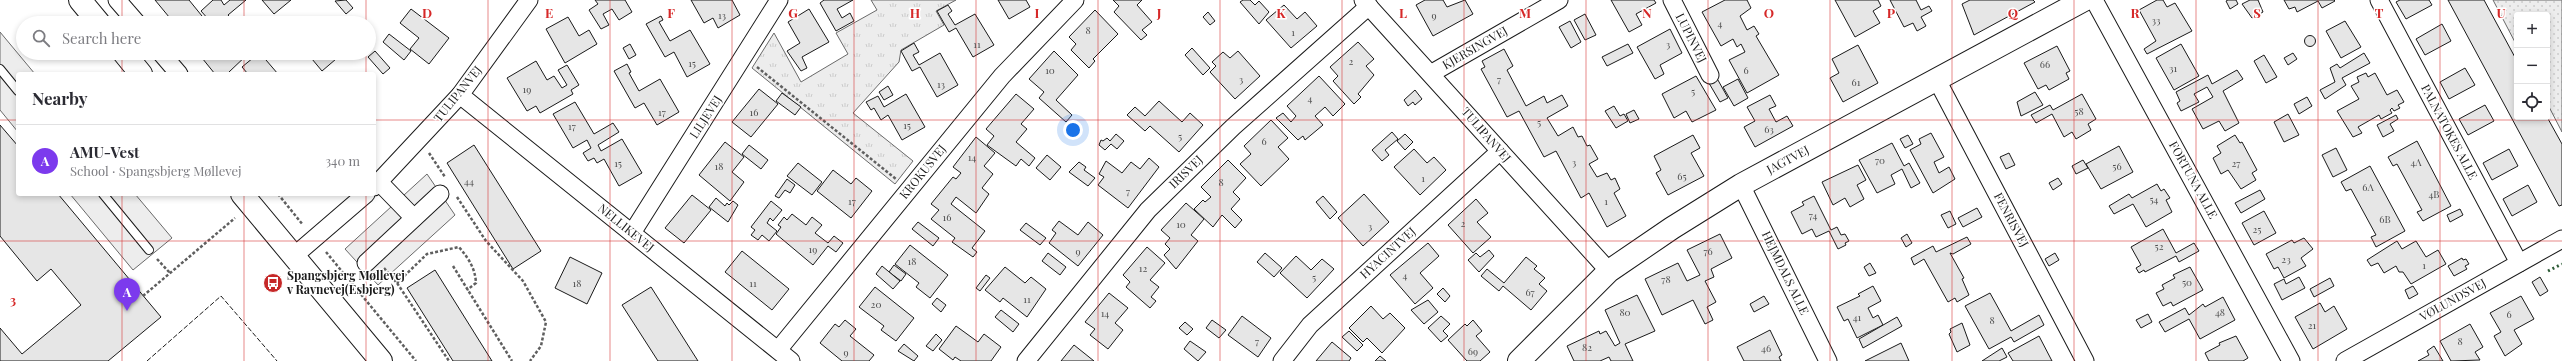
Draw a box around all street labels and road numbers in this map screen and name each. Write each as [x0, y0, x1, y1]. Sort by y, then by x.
street label: LUPINVEJ [1673, 10, 1711, 65]
street label: KJERSINGVEJ [1439, 22, 1510, 72]
street label: TULIPANVEJ [430, 62, 485, 125]
street label: PALNATOKES ALLE [2418, 81, 2482, 182]
street label: LILJEVEJ [685, 92, 725, 141]
street label: TULIPANVEJ [1458, 103, 1515, 165]
street label: FORTUNA ALLE [2166, 138, 2222, 221]
street label: KROKUSVEJ [895, 141, 949, 202]
street label: JAGTVEJ [1763, 141, 1812, 177]
street label: IRISVEJ [1165, 151, 1206, 191]
street label: FENRISVEJ [1991, 189, 2033, 250]
street label: NELLIKEVEJ [595, 200, 658, 255]
street label: HYACINTVEJ [1356, 223, 1419, 282]
street label: HEJMDALS ALLE [1759, 228, 1813, 317]
street label: VØLUNDSVEJ [2415, 274, 2489, 324]

